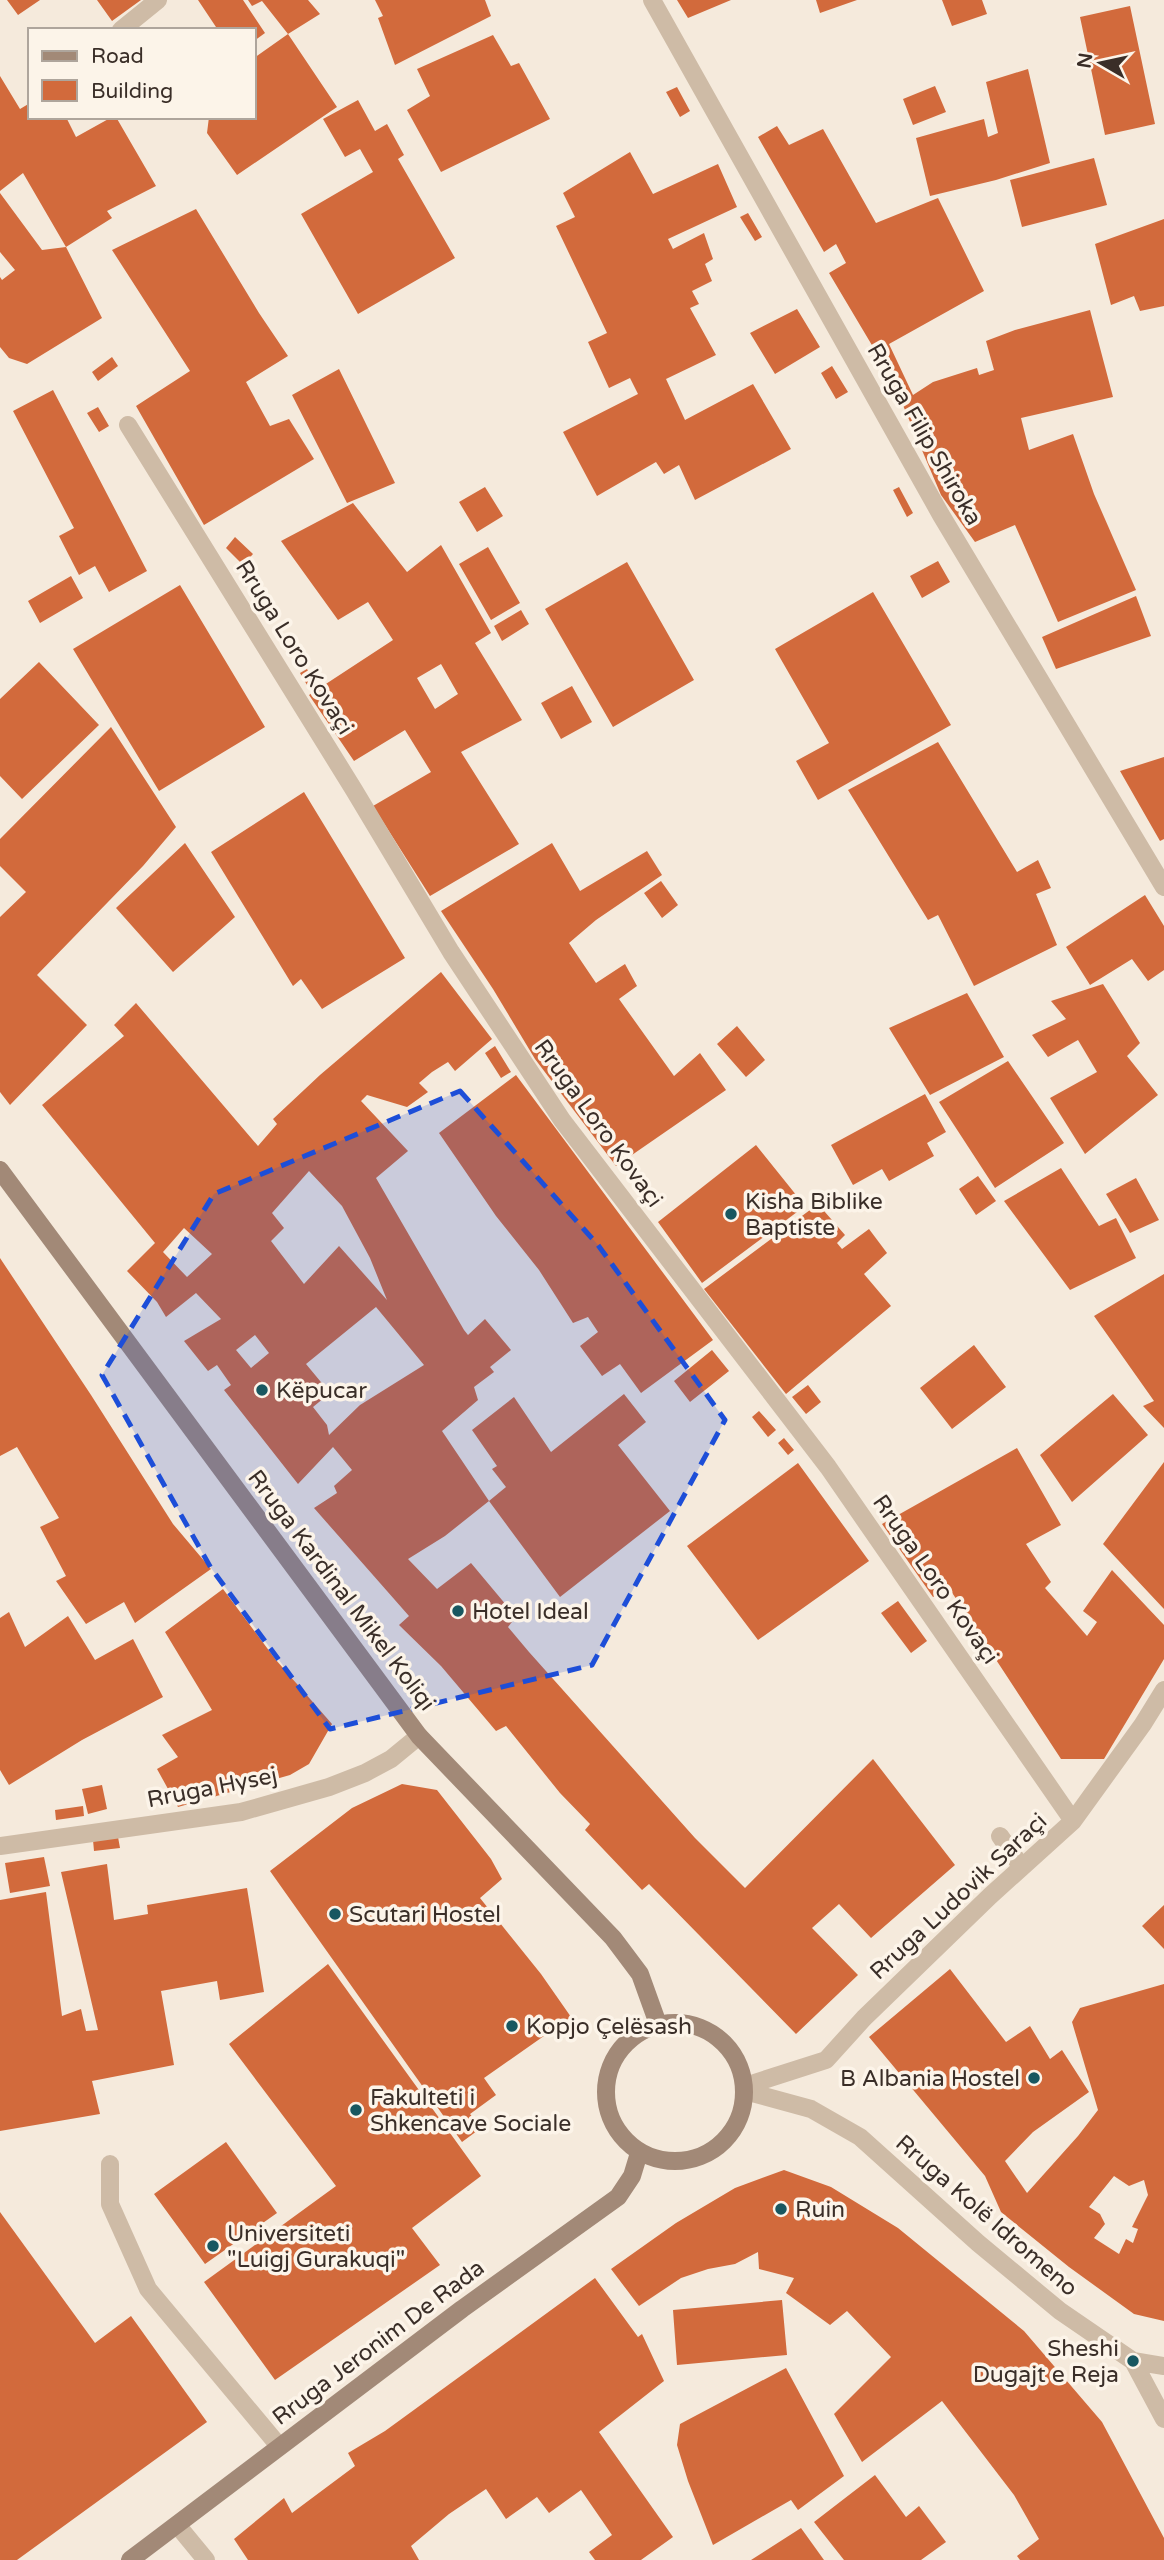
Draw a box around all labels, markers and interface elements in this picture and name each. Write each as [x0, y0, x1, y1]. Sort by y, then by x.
legend [28, 28, 256, 119]
north arrow [1066, 28, 1136, 98]
text: Road [91, 44, 144, 69]
text: N [1073, 51, 1097, 70]
text: Building [91, 79, 173, 104]
street label: Rruga Filip Shiroka [861, 339, 988, 530]
street label: Rruga Loro Kovaçi [229, 555, 359, 740]
street label: Rruga Loro Kovaçi [528, 1034, 668, 1213]
place label: Kisha Biblike Baptiste [745, 1188, 883, 1242]
marker: Kisha Biblike Baptiste [723, 1206, 739, 1222]
place label: Këpucar [276, 1377, 367, 1405]
marker: Këpucar [254, 1382, 270, 1398]
street label: Rruga Kardinal Mikel Koliqi [242, 1465, 441, 1716]
street label: Rruga Loro Kovaçi [866, 1489, 1004, 1670]
place label: Hotel Ideal [472, 1598, 589, 1626]
marker: Hotel Ideal [450, 1603, 466, 1619]
street label: Rruga Hysej [145, 1762, 280, 1814]
street label: Rruga Ludovik Saraçi [864, 1808, 1053, 1986]
place label: Scutari Hostel [349, 1901, 501, 1929]
marker: Scutari Hostel [327, 1906, 343, 1922]
place label: Kopjo Çelësash [526, 2013, 692, 2041]
marker: Kopjo Çelësash [504, 2018, 520, 2034]
place label: B Albania Hostel [840, 2065, 1020, 2093]
marker: B Albania Hostel [1026, 2070, 1042, 2086]
place label: Fakulteti i Shkencave Sociale [370, 2084, 571, 2138]
marker: Fakulteti i Shkencave Sociale [348, 2102, 364, 2118]
street label: Rruga Kolë Idromeno [890, 2129, 1083, 2302]
place label: Ruin [795, 2196, 845, 2224]
marker: Ruin [773, 2201, 789, 2217]
place label: Universiteti "Luigj Gurakuqi" [227, 2220, 405, 2274]
marker: Universiteti "Luigj Gurakuqi" [205, 2238, 221, 2254]
street label: Rruga Jeronim De Rada [267, 2254, 490, 2432]
place label: Sheshi Dugajt e Reja [973, 2335, 1119, 2389]
marker: Sheshi Dugajt e Reja [1125, 2353, 1141, 2369]

